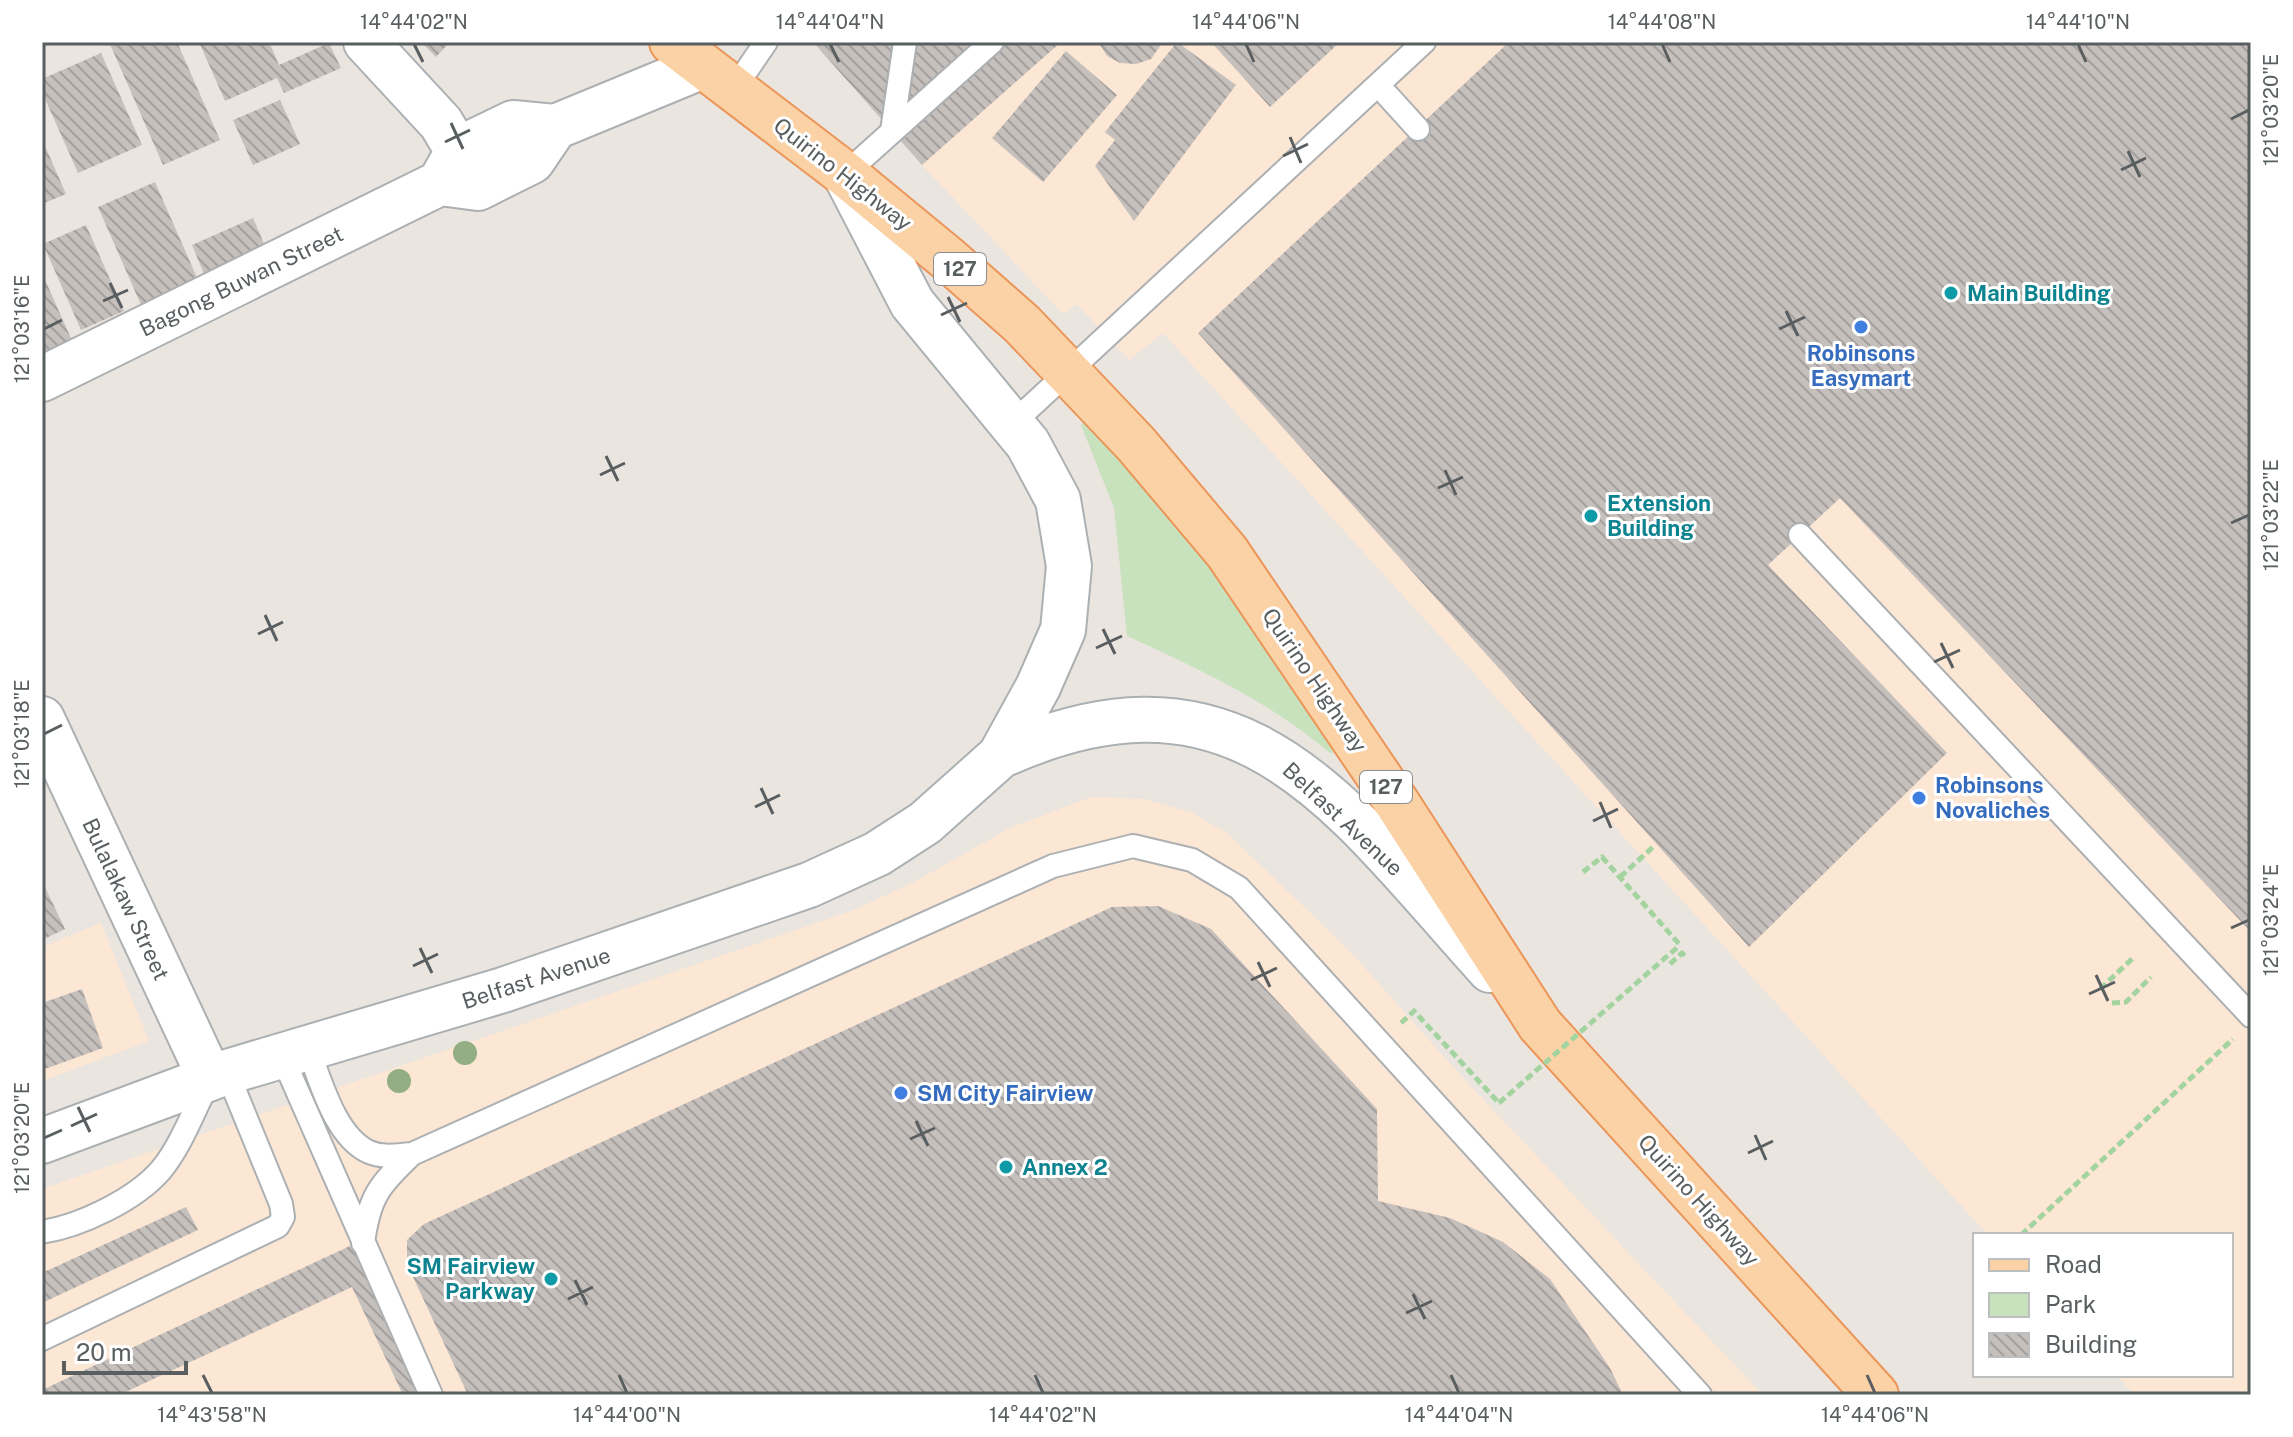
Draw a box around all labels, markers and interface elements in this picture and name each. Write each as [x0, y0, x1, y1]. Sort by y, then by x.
text: 14°44'02"N [360, 10, 468, 34]
text: 14°44'04"N [776, 10, 884, 34]
text: 14°44'06"N [1192, 10, 1300, 34]
text: 14°44'08"N [1608, 10, 1716, 34]
text: 14°44'10"N [2026, 10, 2130, 34]
text: 121°03'20"E [2259, 54, 2283, 166]
street label: Quirino Highway [769, 112, 917, 236]
street label: Bagong Buwan Street [135, 220, 347, 342]
road number: 127 [934, 253, 986, 285]
text: 121°03'16"E [10, 275, 34, 383]
place label: Main Building [1967, 280, 2111, 306]
marker: Main Building [1942, 284, 1960, 302]
marker: Robinsons Easymart [1852, 318, 1870, 336]
place label: Robinsons Easymart [1807, 340, 1915, 391]
text: 121°03'22"E [2259, 459, 2283, 571]
place label: Extension Building [1607, 490, 1711, 541]
marker: Extension Building [1582, 507, 1600, 525]
street label: Quirino Highway [1257, 603, 1373, 757]
text: 121°03'18"E [10, 679, 34, 789]
street label: Belfast Avenue [1278, 757, 1408, 881]
road number: 127 [1360, 771, 1412, 803]
place label: Robinsons Novaliches [1935, 772, 2050, 823]
marker: Robinsons Novaliches [1910, 789, 1928, 807]
street label: Bulalakaw Street [77, 814, 175, 984]
text: 121°03'24"E [2259, 864, 2283, 976]
street label: Belfast Avenue [458, 942, 614, 1014]
place label: SM City Fairview [917, 1080, 1094, 1106]
text: 121°03'20"E [10, 1082, 34, 1194]
marker: SM City Fairview [892, 1084, 910, 1102]
street label: Quirino Highway [1633, 1129, 1765, 1271]
place label: Annex 2 [1022, 1154, 1108, 1180]
marker: Annex 2 [997, 1158, 1015, 1176]
legend [1973, 1233, 2233, 1377]
text: Road [2045, 1250, 2102, 1278]
place label: SM Fairview Parkway [407, 1253, 536, 1304]
marker: SM Fairview Parkway [542, 1270, 560, 1288]
text: Park [2045, 1290, 2096, 1318]
scale bar [64, 1325, 186, 1375]
text: Building [2045, 1330, 2137, 1358]
text: 20 m [76, 1338, 132, 1366]
text: 14°43'58"N [157, 1403, 267, 1427]
text: 14°44'00"N [573, 1403, 681, 1427]
text: 14°44'02"N [989, 1403, 1097, 1427]
text: 14°44'04"N [1405, 1403, 1513, 1427]
text: 14°44'06"N [1821, 1403, 1929, 1427]

